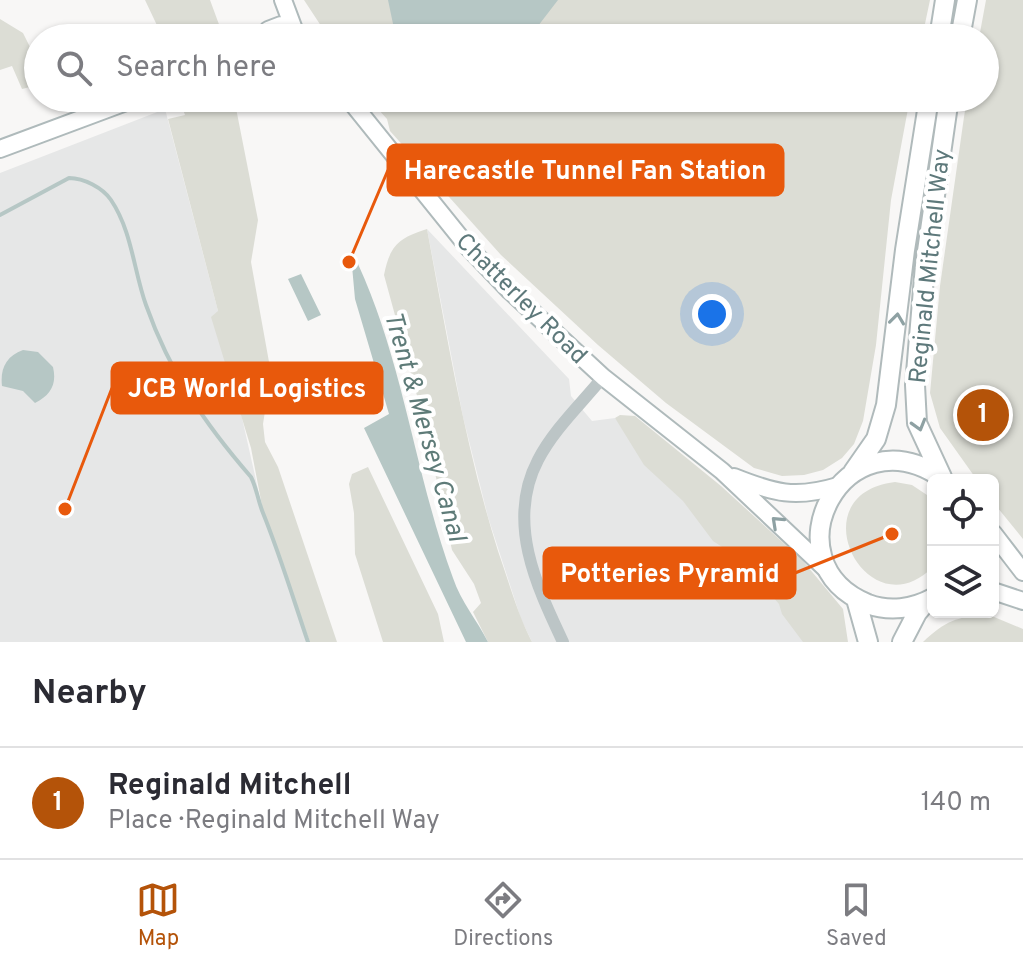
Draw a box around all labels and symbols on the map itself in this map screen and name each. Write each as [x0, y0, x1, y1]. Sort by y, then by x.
callout: Harecastle Tunnel Fan Station [388, 145, 783, 195]
street label: Reginald Mitchell Way [904, 148, 958, 385]
text: Harecastle Tunnel Fan Station [404, 156, 766, 189]
street label: Chatterley Road [448, 227, 593, 372]
your location [692, 294, 732, 334]
water label: Trent & Mersey Canal [375, 308, 473, 547]
one-way arrow [888, 313, 905, 326]
callout: JCB World Logistics [112, 363, 382, 413]
text: JCB World Logistics [128, 374, 366, 407]
pin: 1 [957, 385, 1009, 445]
one-way arrow [910, 418, 926, 432]
one-way arrow [771, 517, 786, 531]
callout: Potteries Pyramid [544, 548, 795, 598]
text: Potteries Pyramid [560, 559, 780, 592]

